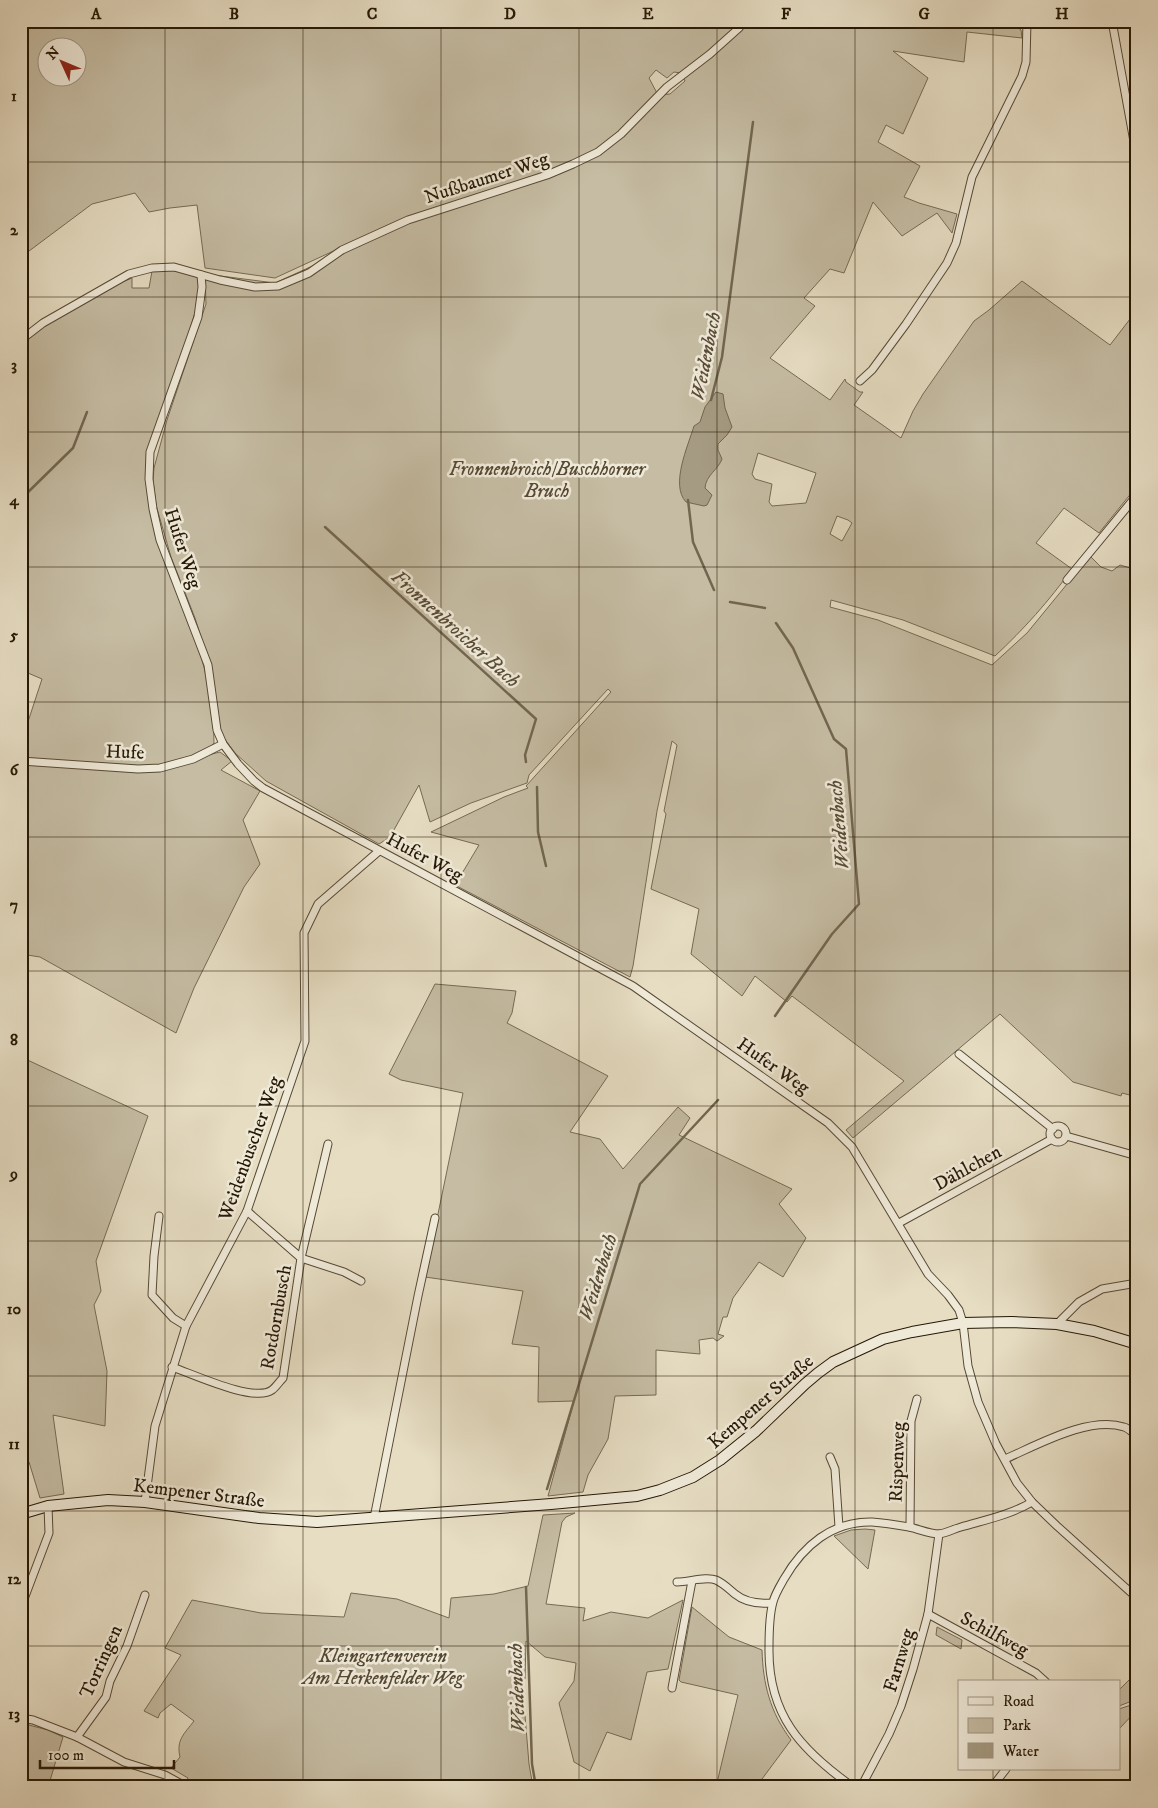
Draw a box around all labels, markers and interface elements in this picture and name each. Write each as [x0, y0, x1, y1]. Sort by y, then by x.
text: A [90, 4, 102, 24]
text: B [229, 4, 239, 24]
text: C [367, 4, 377, 24]
text: D [504, 4, 516, 24]
text: E [642, 4, 654, 24]
text: F [781, 4, 791, 24]
text: G [918, 4, 930, 24]
text: H [1055, 4, 1069, 24]
north arrow [38, 38, 88, 88]
text: N [43, 43, 64, 64]
text: 1 [11, 86, 17, 106]
street label: Nußbaumer Weg [422, 147, 552, 209]
text: 2 [10, 220, 19, 240]
water label: Weidenbach [686, 310, 727, 403]
text: 3 [11, 355, 17, 375]
park label: Fronnenbroich/Buschhorner Bruch [449, 458, 647, 503]
text: 4 [8, 490, 19, 510]
street label: Hufer Weg [159, 505, 207, 592]
water label: Fronnenbroicher Bach [386, 565, 524, 693]
text: 5 [9, 625, 18, 645]
street label: Hufe [105, 740, 145, 765]
text: 6 [10, 760, 20, 780]
water label: Weidenbach [823, 779, 856, 871]
street label: Hufer Weg [382, 828, 467, 887]
text: 7 [10, 895, 18, 915]
text: 8 [10, 1030, 18, 1050]
street label: Hufer Weg [732, 1033, 815, 1100]
street label: Weidenbuscher Weg [213, 1073, 287, 1225]
street label: Dählchen [930, 1140, 1006, 1196]
text: 9 [9, 1164, 18, 1184]
water label: Weidenbach [573, 1231, 623, 1324]
street label: Rotdornbusch [256, 1263, 297, 1372]
text: 10 [7, 1299, 22, 1319]
street label: Kempener Straße [704, 1350, 818, 1454]
street label: Rispenweg [885, 1421, 910, 1503]
text: 11 [8, 1434, 20, 1454]
street label: Kempener Straße [132, 1474, 266, 1513]
text: 12 [7, 1569, 22, 1589]
street label: Schilfweg [956, 1607, 1033, 1662]
street label: Torringen [75, 1621, 128, 1702]
street label: Farnweg [879, 1625, 920, 1695]
water label: Weidenbach [503, 1643, 532, 1733]
park label: Kleingartenverein Am Herkenfelder Weg [301, 1645, 464, 1690]
legend [958, 1680, 1120, 1770]
text: Road [1003, 1692, 1035, 1711]
text: 13 [8, 1704, 20, 1724]
text: Park [1003, 1716, 1032, 1735]
scale bar [40, 1738, 174, 1770]
text: Water [1002, 1742, 1039, 1761]
text: 100 m [48, 1746, 84, 1765]

